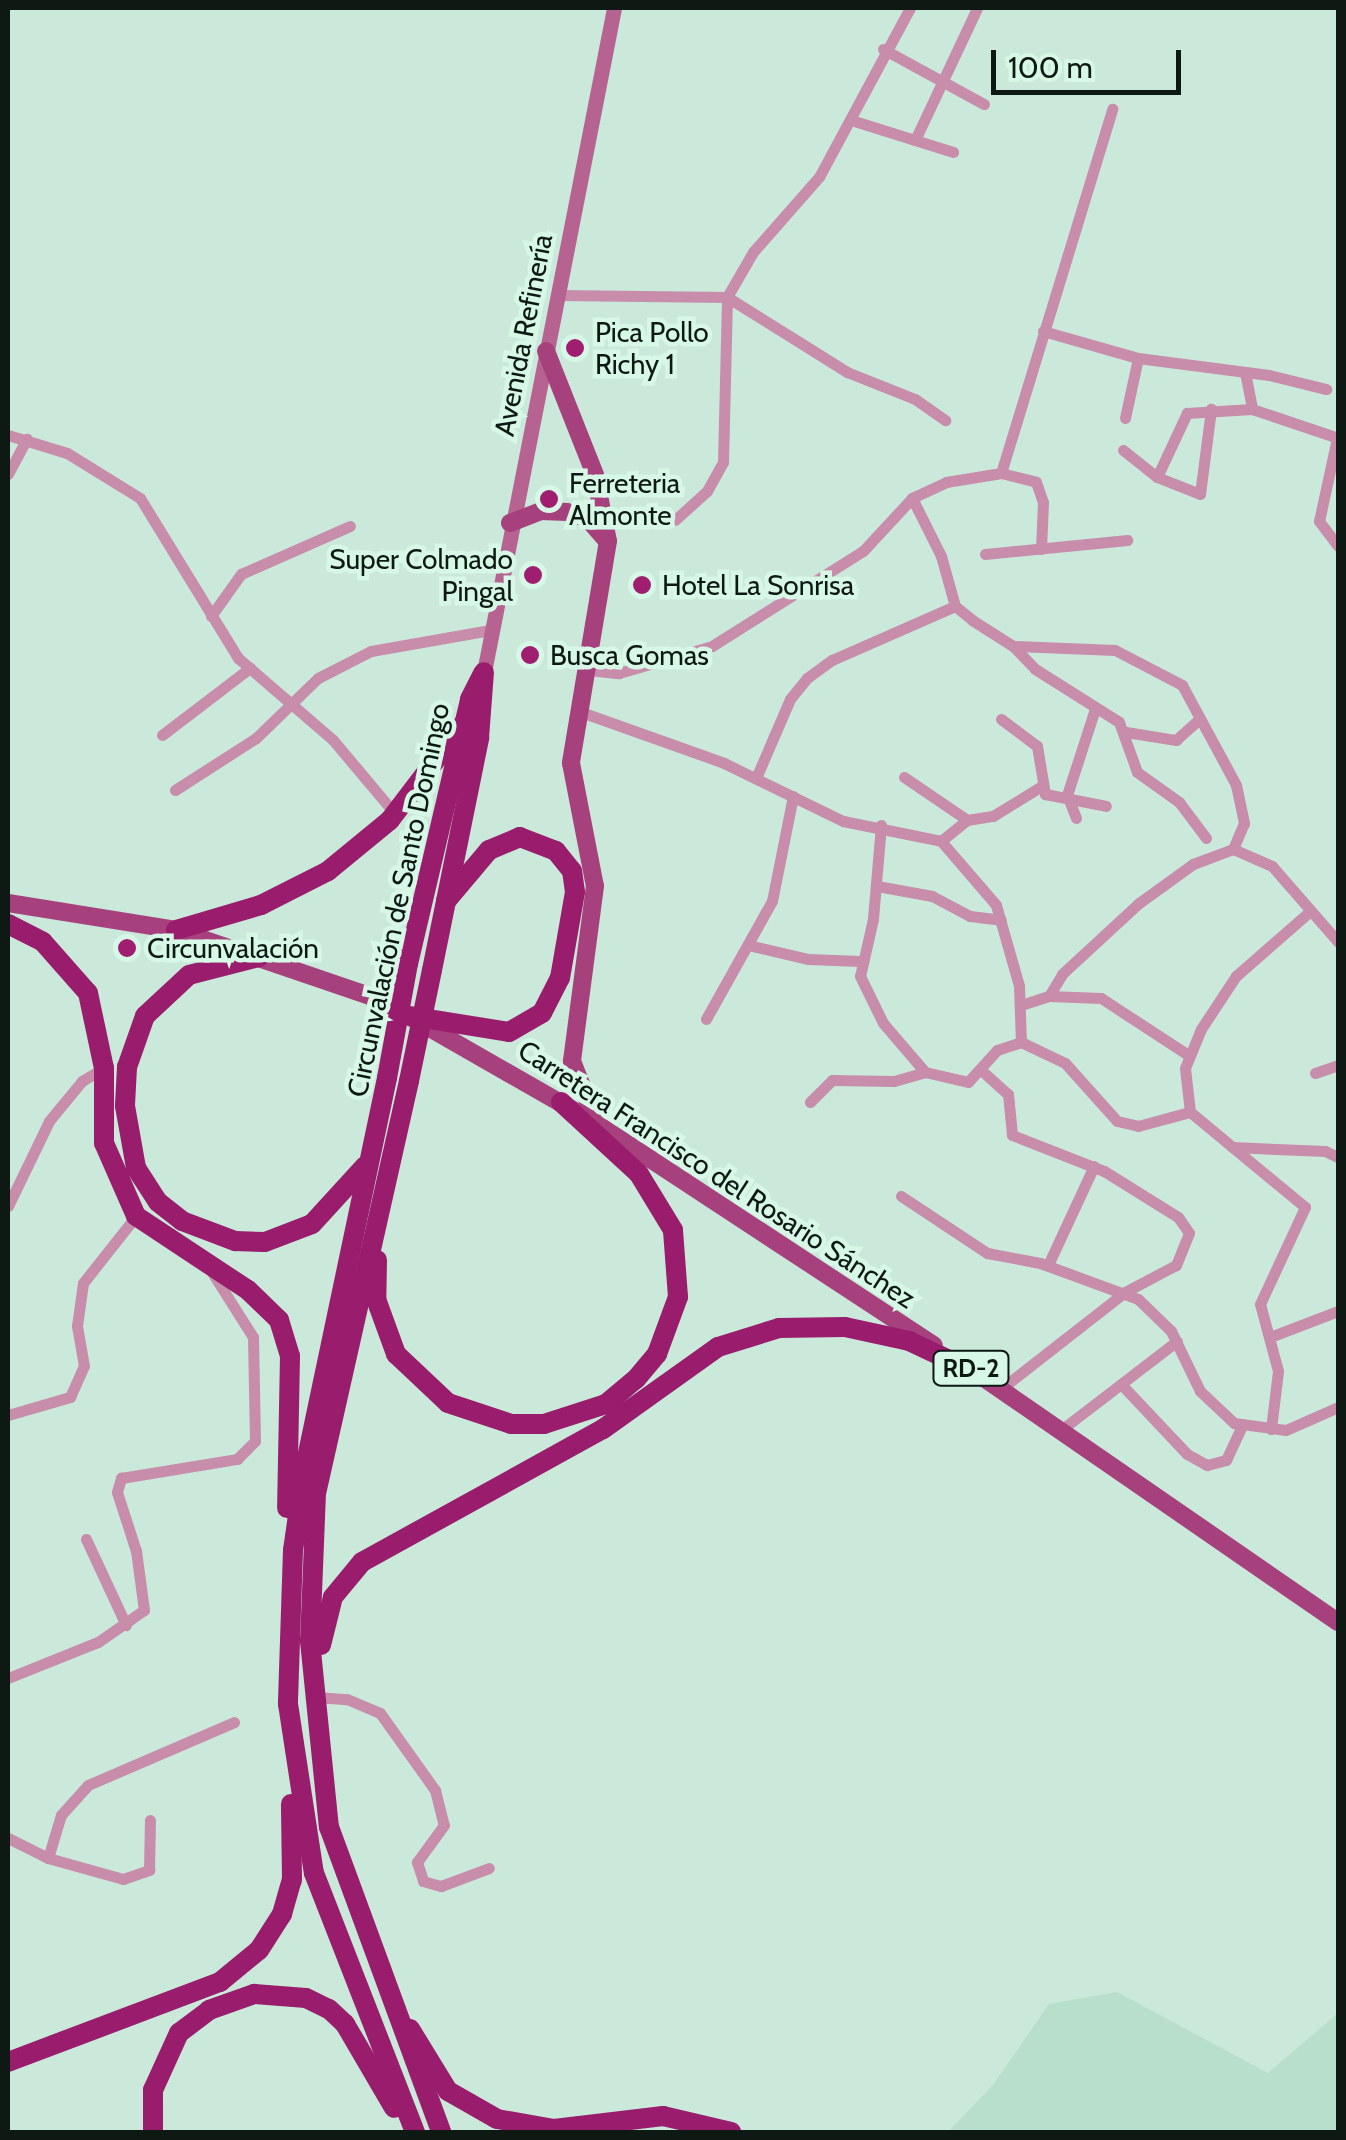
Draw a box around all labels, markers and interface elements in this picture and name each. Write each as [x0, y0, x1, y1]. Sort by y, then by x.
scale bar [996, 30, 1186, 92]
text: 100 m [1008, 49, 1093, 86]
street label: Avenida Refinería [487, 231, 559, 439]
place label: Pica Pollo Richy 1 [595, 315, 709, 381]
marker: Pica Pollo Richy 1 [564, 337, 586, 359]
place label: Ferreteria Almonte [569, 466, 680, 532]
marker: Ferreteria Almonte [538, 488, 560, 510]
place label: Super Colmado Pingal [329, 542, 513, 608]
marker: Super Colmado Pingal [522, 564, 544, 586]
place label: Hotel La Sonrisa [662, 568, 854, 602]
marker: Hotel La Sonrisa [631, 574, 653, 596]
place label: Busca Gomas [550, 638, 709, 672]
marker: Busca Gomas [519, 644, 541, 666]
street label: Circunvalación de Santo Domingo [340, 700, 456, 1100]
place label: Circunvalación [147, 931, 319, 965]
marker: Circunvalación [116, 937, 138, 959]
street label: Carretera Francisco del Rosario Sánchez [512, 1033, 922, 1315]
road number: RD-2 [931, 1348, 1011, 1388]

